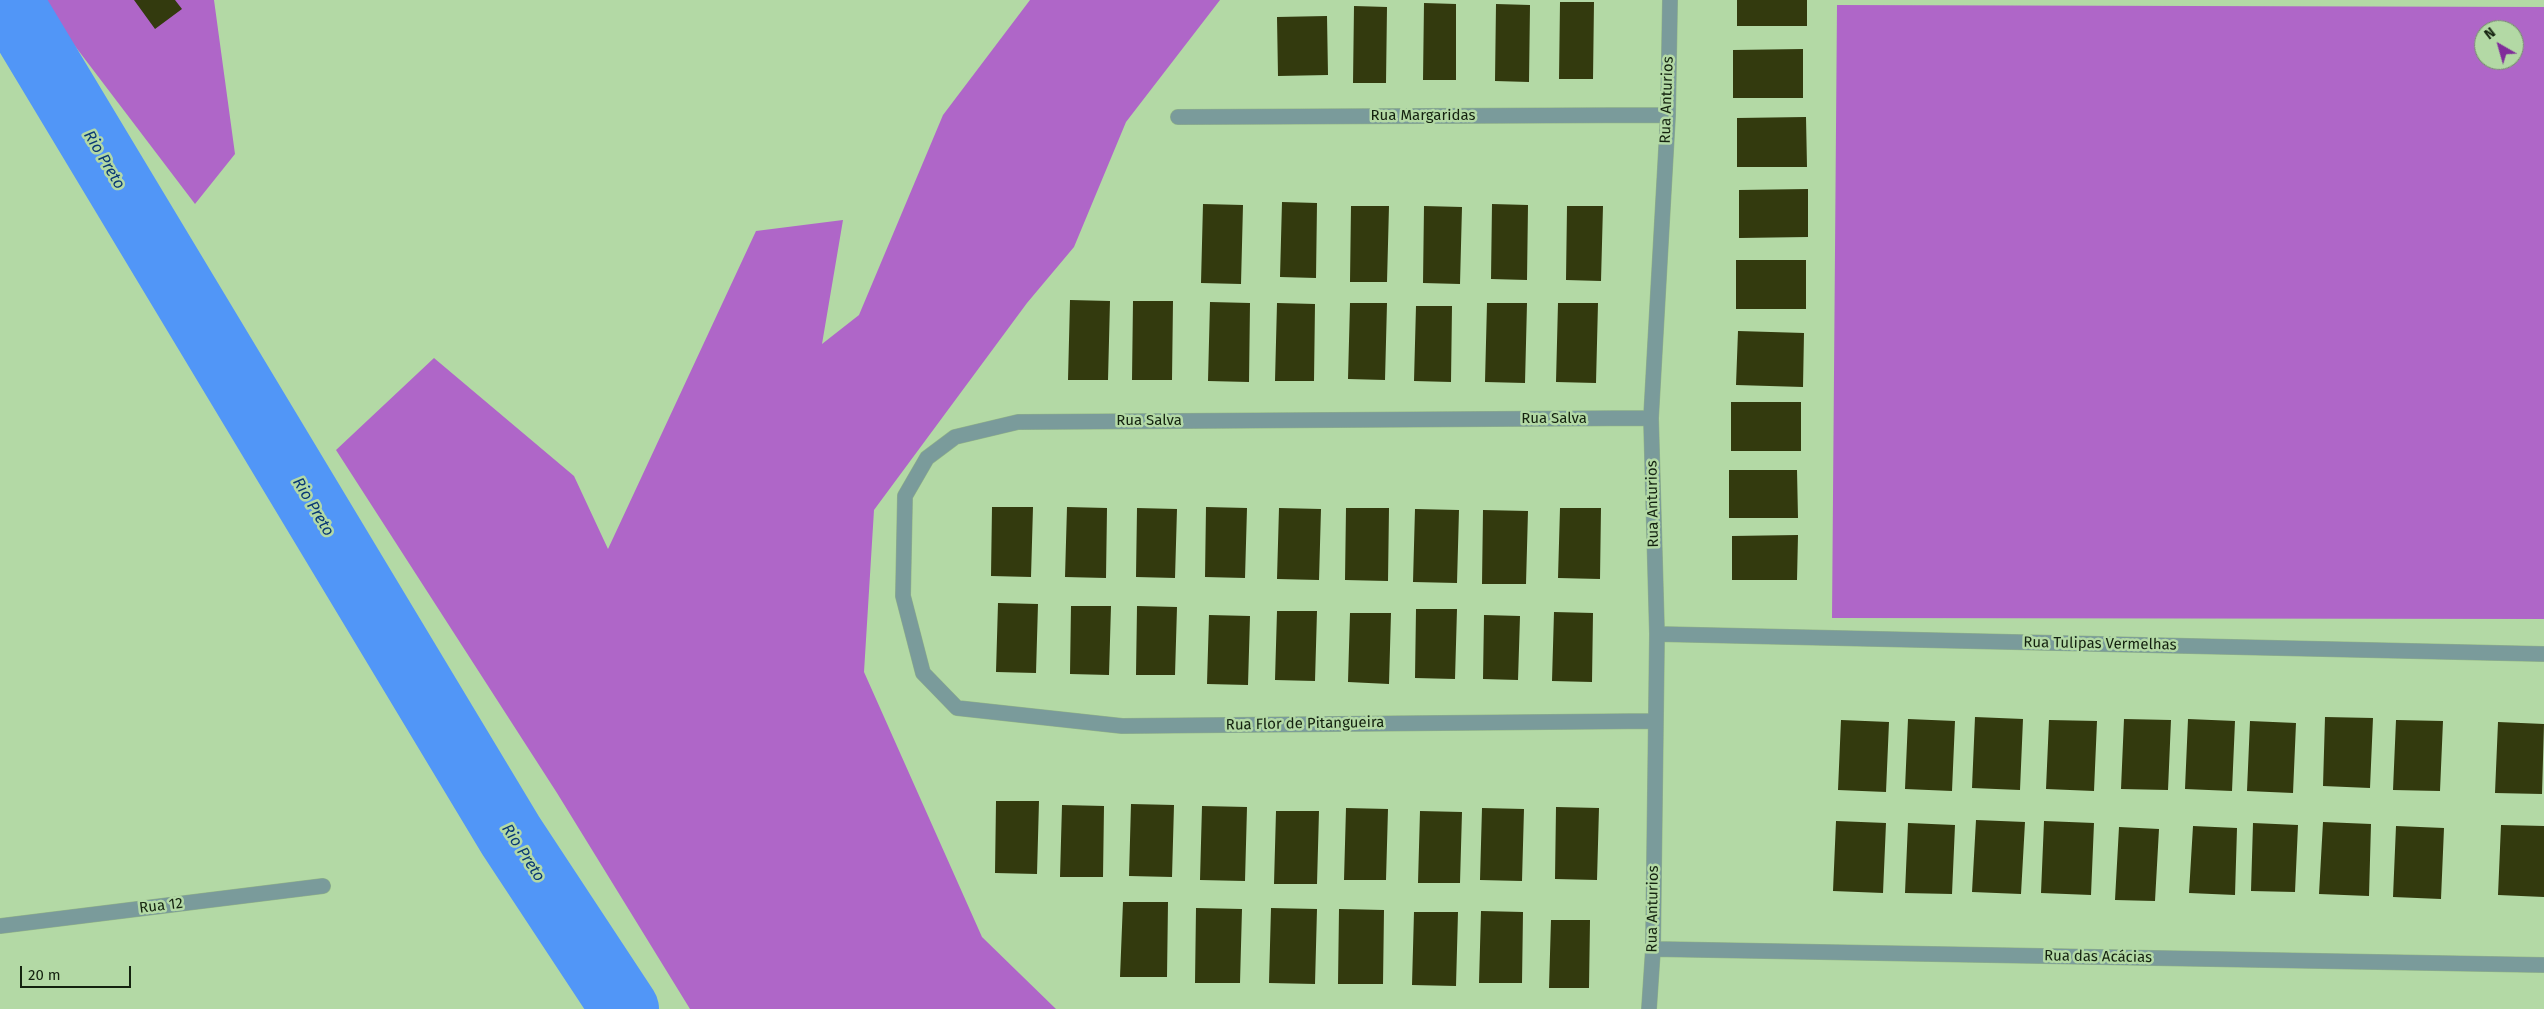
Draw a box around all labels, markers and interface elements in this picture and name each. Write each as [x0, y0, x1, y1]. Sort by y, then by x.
north arrow [2474, 20, 2524, 70]
text: N [2481, 24, 2499, 43]
street label: Rua Anturios [1656, 56, 1678, 144]
street label: Rua Margaridas [1370, 107, 1476, 125]
water label: Rio Preto [79, 127, 129, 193]
street label: Rua Salva [1521, 410, 1587, 428]
street label: Rua Salva [1116, 412, 1182, 430]
street label: Rua Anturios [1643, 460, 1663, 548]
water label: Rio Preto [288, 474, 338, 540]
street label: Rua Tulipas Vermelhas [2023, 634, 2177, 654]
street label: Rua Flor de Pitangueira [1226, 714, 1384, 734]
water label: Rio Preto [497, 821, 549, 885]
street label: Rua Anturios [1643, 865, 1663, 953]
street label: Rua 12 [138, 894, 184, 918]
street label: Rua das Acácias [2044, 947, 2152, 967]
scale bar [22, 956, 134, 988]
text: 20 m [28, 966, 61, 984]

